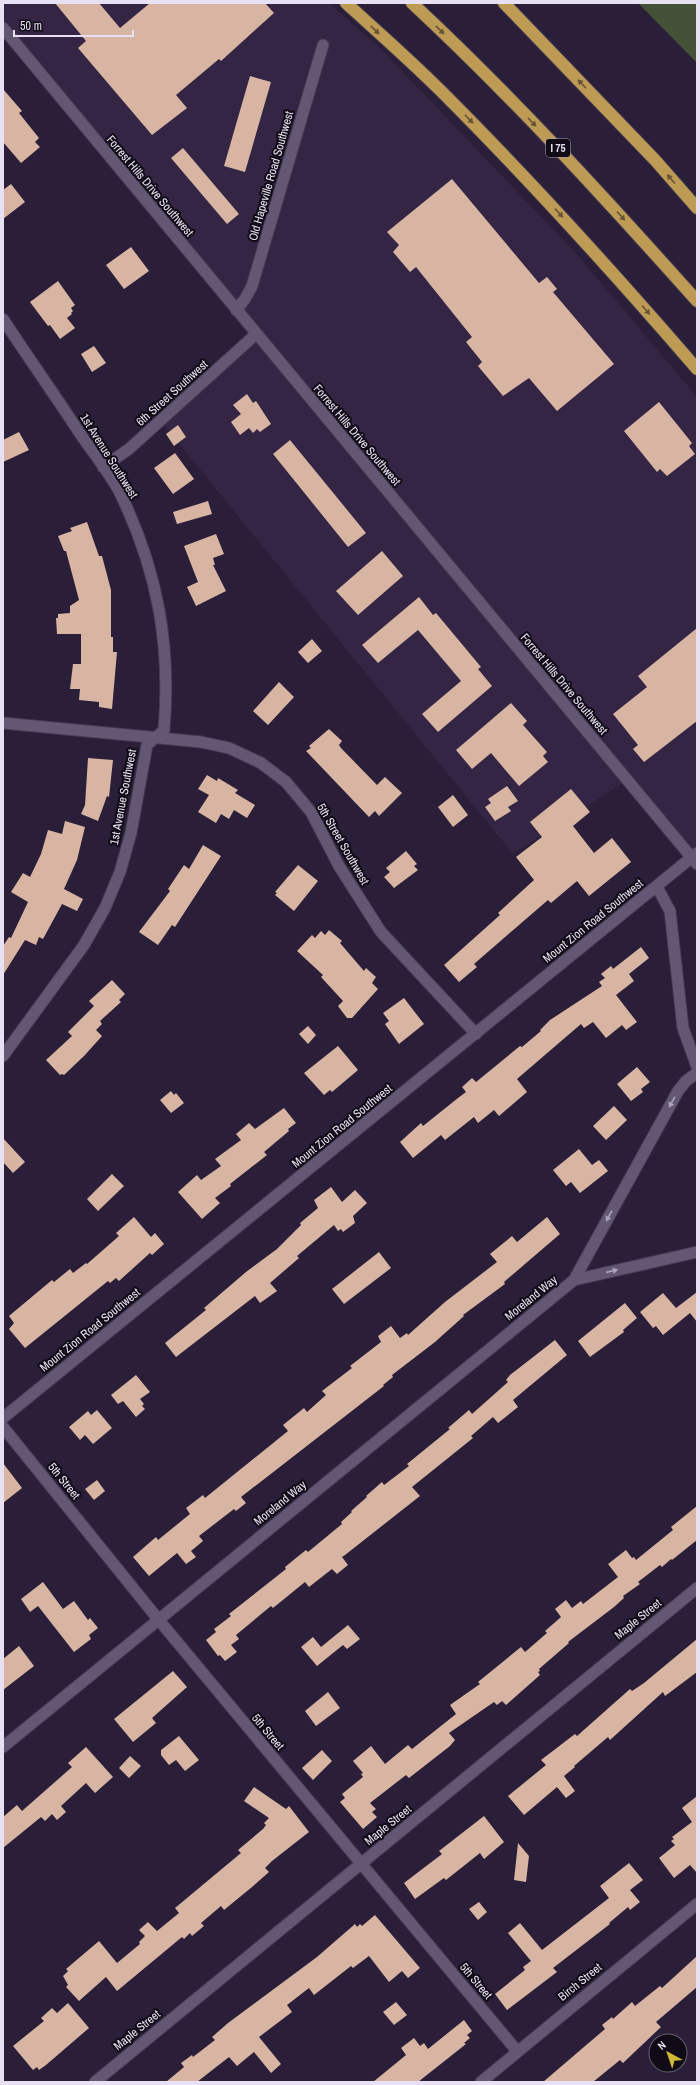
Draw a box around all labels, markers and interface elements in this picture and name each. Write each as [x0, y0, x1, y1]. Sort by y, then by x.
scale bar [14, 12, 133, 38]
text: 50 m [20, 18, 42, 34]
one-way arrow [370, 25, 380, 34]
one-way arrow [435, 25, 445, 35]
one-way arrow [577, 79, 587, 89]
street label: Old Hapeville Road Southwest [245, 109, 297, 243]
one-way arrow [464, 114, 474, 124]
one-way arrow [527, 117, 537, 127]
street label: Forrest Hills Drive Southwest [103, 132, 197, 240]
road number: I 75 [546, 139, 570, 157]
one-way arrow [667, 173, 676, 184]
one-way arrow [554, 208, 564, 218]
one-way arrow [617, 211, 626, 222]
one-way arrow [641, 305, 651, 315]
street label: 6th Street Southwest [133, 356, 211, 430]
street label: Forrest Hills Drive Southwest [310, 381, 404, 489]
street label: 1st Avenue Southwest [76, 411, 142, 502]
street label: Forrest Hills Drive Southwest [517, 630, 611, 738]
street label: 1st Avenue Southwest [106, 748, 140, 846]
street label: 5th Street Southwest [313, 800, 373, 888]
street label: Mount Zion Road Southwest [540, 875, 647, 966]
street label: Mount Zion Road Southwest [289, 1080, 396, 1171]
one-way arrow [669, 1097, 676, 1108]
one-way arrow [606, 1210, 613, 1222]
one-way arrow [606, 1268, 619, 1274]
street label: Moreland Way [501, 1272, 561, 1324]
street label: Mount Zion Road Southwest [37, 1284, 144, 1375]
street label: 5th Street [44, 1459, 84, 1503]
street label: Moreland Way [250, 1477, 310, 1529]
street label: Maple Street [611, 1595, 665, 1643]
street label: 5th Street [248, 1711, 288, 1754]
street label: Maple Street [361, 1801, 415, 1849]
street label: Birch Street [555, 1959, 605, 2005]
street label: 5th Street [456, 1960, 496, 2003]
street label: Maple Street [110, 2006, 164, 2054]
north arrow [648, 2033, 688, 2073]
text: N [655, 2038, 669, 2053]

